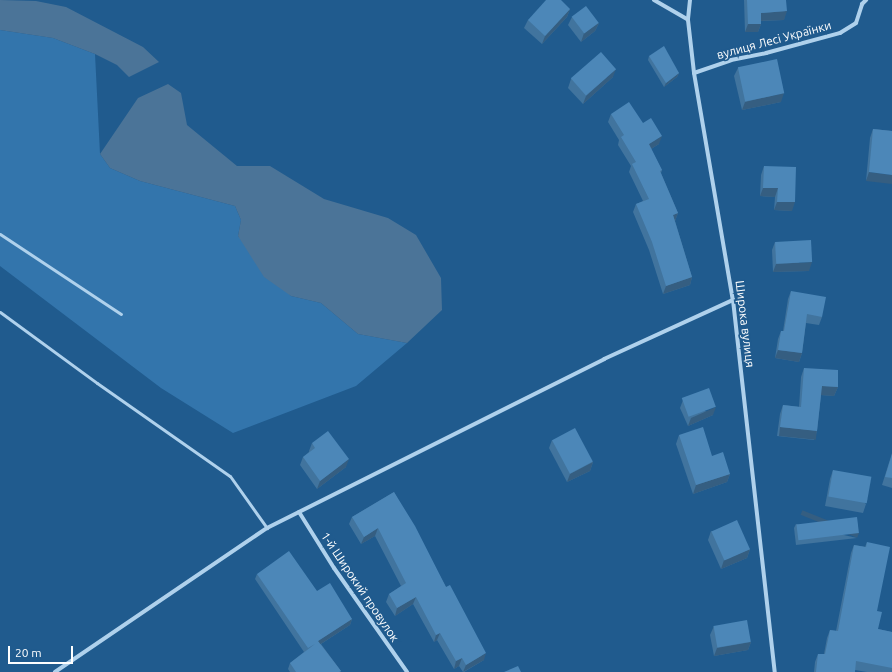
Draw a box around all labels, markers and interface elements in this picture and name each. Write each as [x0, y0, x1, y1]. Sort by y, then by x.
street label: вулиця Лесі Українки [715, 18, 833, 62]
street label: Широка вулиця [733, 280, 757, 368]
street label: 1-й Широкий провулок [318, 529, 402, 645]
scale bar [10, 638, 75, 664]
text: 20 m [15, 646, 42, 659]

